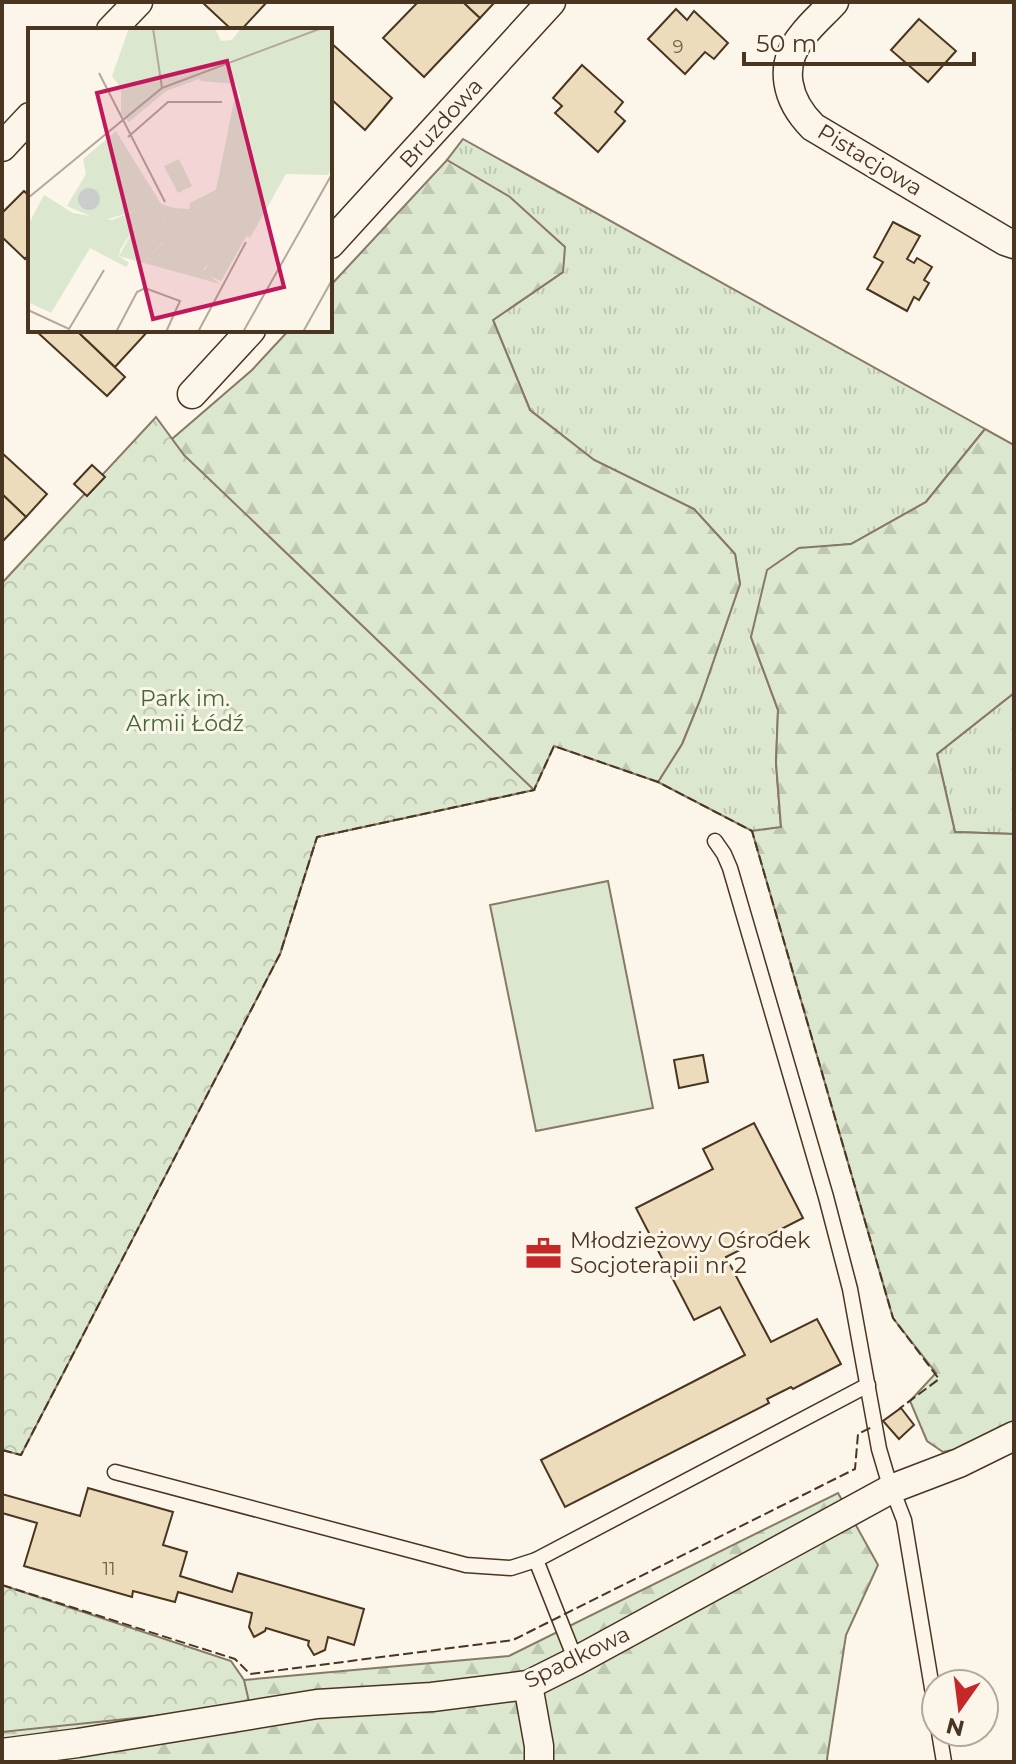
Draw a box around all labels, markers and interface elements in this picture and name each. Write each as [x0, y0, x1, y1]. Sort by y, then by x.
scale bar [744, 16, 974, 66]
inset map [28, 28, 332, 332]
text: 50 m [756, 29, 817, 58]
house number: 9 [673, 36, 684, 58]
street label: Bruzdowa [394, 73, 488, 173]
street label: Pistacjowa [813, 118, 927, 202]
park label: Park im. Armii Łódź [126, 685, 244, 737]
place label: Młodzieżowy Ośrodek Socjoterapii nr 2 [570, 1227, 811, 1279]
office icon: Młodzieżowy Ośrodek Socjoterapii nr 2 [525, 1234, 563, 1272]
house number: 11 [103, 1558, 116, 1580]
street label: Spadkowa [520, 1620, 634, 1694]
north arrow [920, 1668, 1000, 1748]
text: N [943, 1712, 967, 1742]

